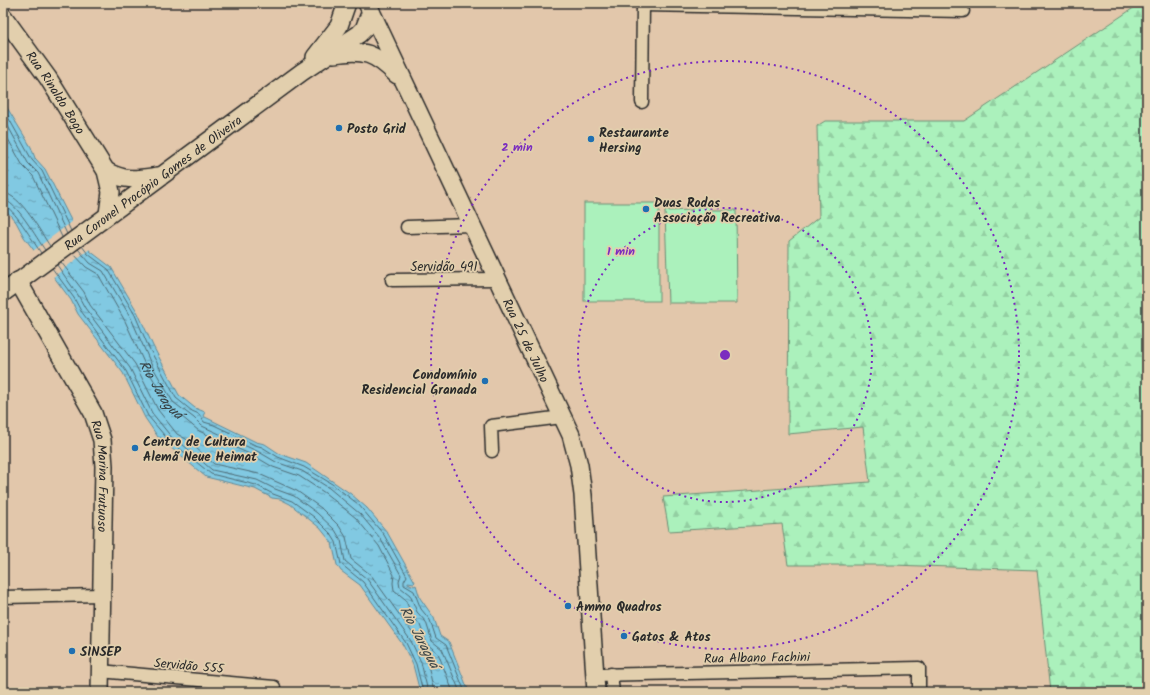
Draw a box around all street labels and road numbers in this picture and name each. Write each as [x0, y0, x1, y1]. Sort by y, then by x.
street label: Rua Rinaldo Bogo [20, 47, 90, 139]
street label: Rua Coronel Procópio Gomes de Oliveira [60, 111, 247, 257]
street label: Servidão 491 [411, 257, 477, 278]
street label: Rua 25 de Julho [496, 295, 554, 387]
street label: Rua Marina Frutuoso [84, 417, 113, 533]
street label: Rua Albano Fachini [704, 647, 811, 670]
street label: Servidão 555 [153, 653, 226, 680]

